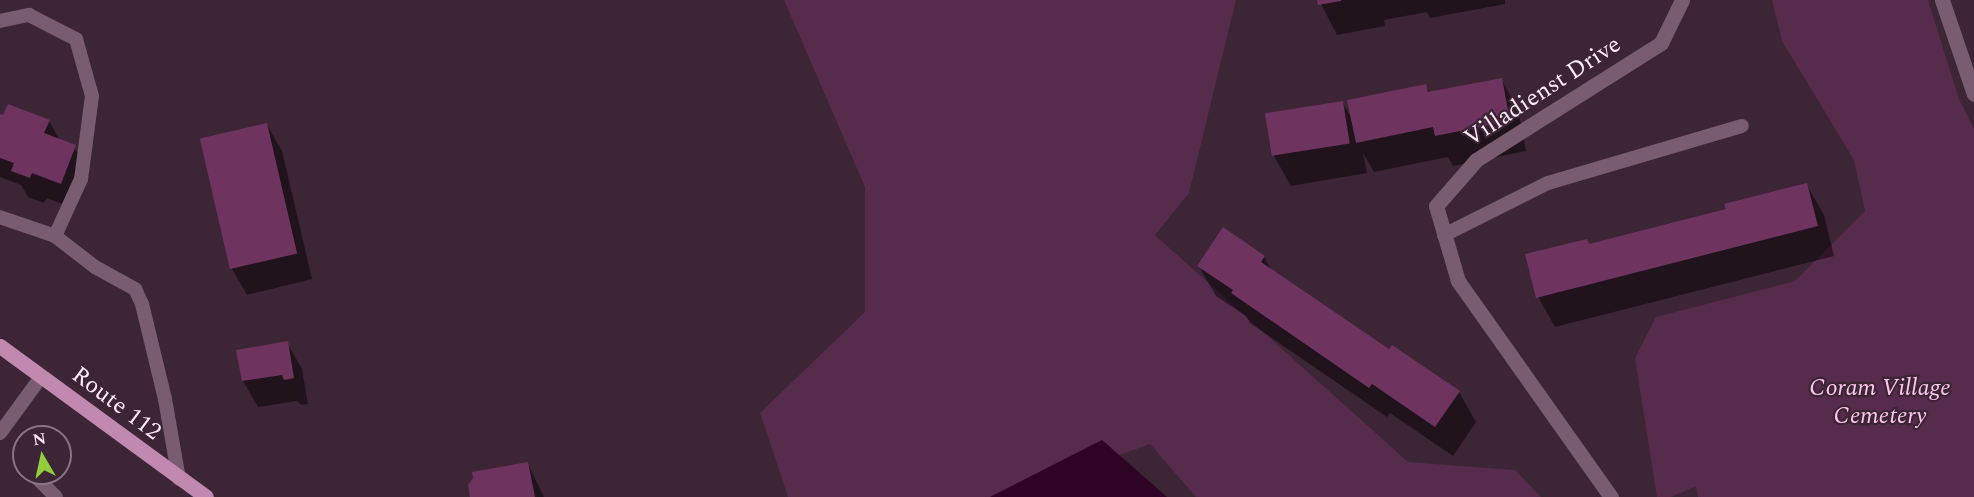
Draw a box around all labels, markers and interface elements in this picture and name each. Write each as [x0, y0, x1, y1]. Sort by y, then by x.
street label: Villadienst Drive [1459, 31, 1627, 153]
street label: Route 112 [66, 361, 166, 447]
park label: Coram Village Cemetery [1809, 375, 1951, 431]
north arrow [12, 425, 72, 485]
text: N [31, 426, 48, 452]

